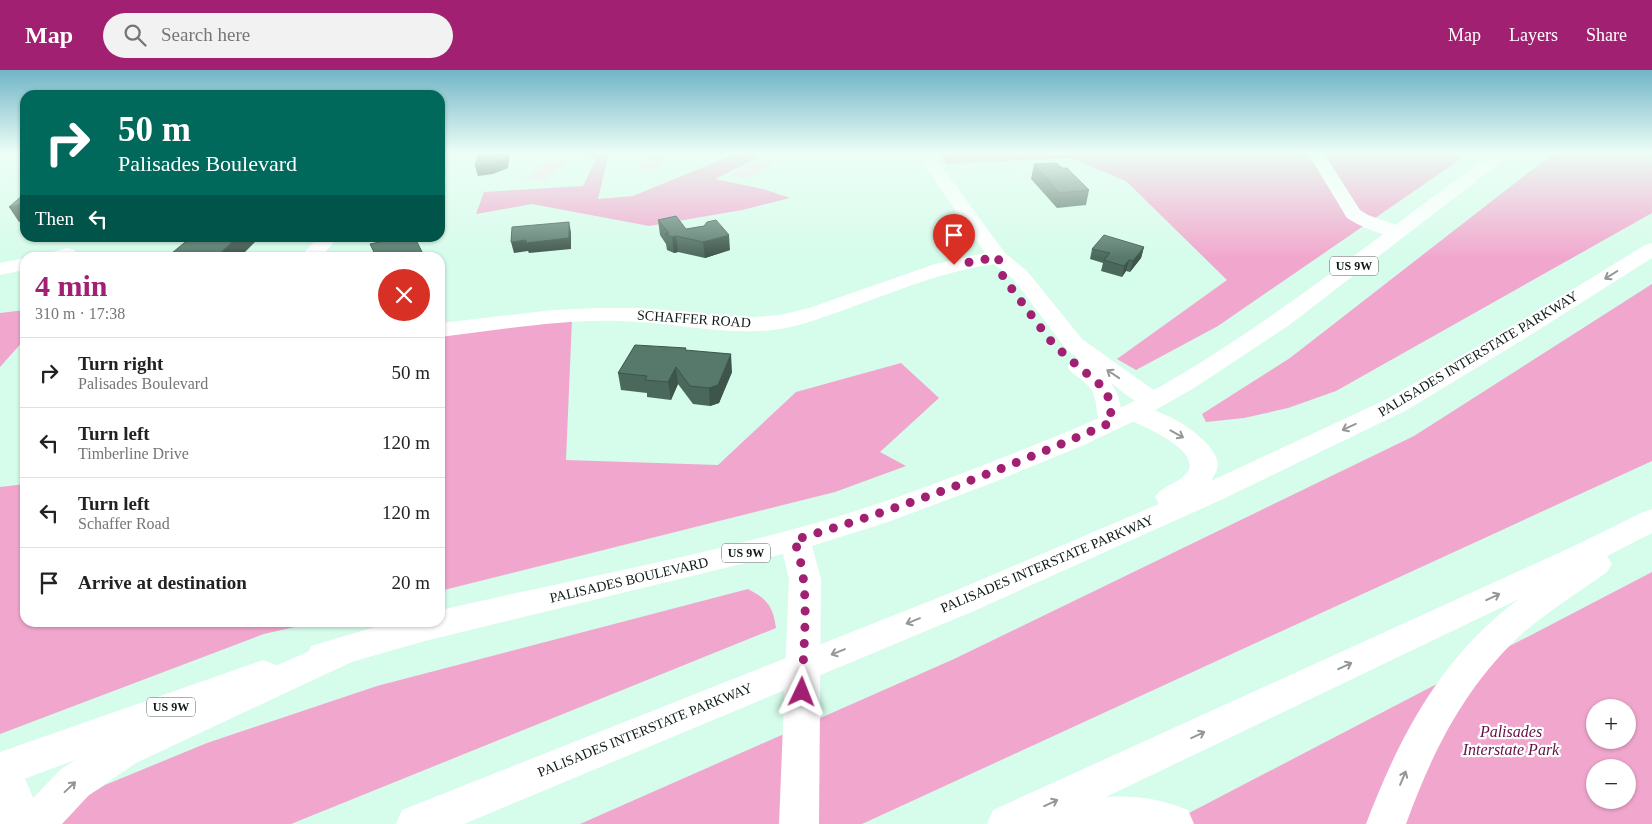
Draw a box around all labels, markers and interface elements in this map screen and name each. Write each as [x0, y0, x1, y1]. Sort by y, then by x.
search box [103, 13, 453, 58]
icon: search [121, 21, 149, 49]
text: Map [25, 22, 73, 48]
text: Search here [161, 24, 250, 45]
text: Map [1448, 25, 1481, 45]
text: Layers [1509, 25, 1558, 45]
text: Share [1586, 25, 1627, 45]
icon: right [35, 110, 100, 175]
text: 50 m [118, 110, 191, 149]
text: Palisades Boulevard [118, 151, 297, 176]
icon: left [84, 205, 112, 233]
text: Then [35, 208, 74, 229]
pin [933, 214, 975, 265]
icon: arrive [940, 221, 968, 249]
road number: US 9W [1330, 257, 1378, 276]
text: 4 min [35, 269, 108, 302]
button: close [378, 269, 430, 321]
one-way arrow [1604, 271, 1618, 281]
street label: PALISADES INTERSTATE PARKWAY [1376, 288, 1580, 420]
text: 310 m · 17:38 [35, 305, 125, 322]
street label: SCHAFFER ROAD [637, 308, 751, 330]
text: Turn right [78, 353, 163, 374]
icon: right [35, 359, 63, 387]
text: 50 m [391, 362, 430, 383]
one-way arrow [1106, 368, 1120, 379]
text: Palisades Boulevard [78, 375, 208, 392]
text: Turn left [78, 423, 150, 444]
one-way arrow [1342, 423, 1357, 433]
icon: left [35, 429, 63, 457]
one-way arrow [1169, 429, 1184, 439]
text: 120 m [382, 432, 430, 453]
text: Timberline Drive [78, 445, 189, 462]
text: Turn left [78, 493, 150, 514]
icon: left [35, 499, 63, 527]
text: 120 m [382, 502, 430, 523]
street label: PALISADES INTERSTATE PARKWAY [938, 512, 1156, 616]
text: Schaffer Road [78, 515, 170, 532]
road number: US 9W [722, 543, 770, 562]
street label: PALISADES BOULEVARD [548, 554, 710, 606]
icon: arrive [35, 569, 63, 597]
text: Arrive at destination [78, 572, 247, 593]
text: 20 m [391, 572, 430, 593]
one-way arrow [1485, 592, 1500, 602]
one-way arrow [906, 617, 921, 627]
one-way arrow [831, 648, 847, 657]
one-way arrow [1338, 661, 1353, 671]
position arrow [775, 665, 827, 717]
street label: PALISADES INTERSTATE PARKWAY [536, 680, 754, 780]
road number: US 9W [147, 698, 195, 716]
map controls [1586, 699, 1636, 809]
button: + [1586, 699, 1636, 749]
park label: Palisades Interstate Park [1462, 723, 1560, 758]
one-way arrow [1190, 730, 1205, 739]
button: − [1586, 759, 1636, 809]
one-way arrow [1398, 771, 1408, 786]
one-way arrow [63, 781, 76, 792]
one-way arrow [1043, 798, 1058, 808]

